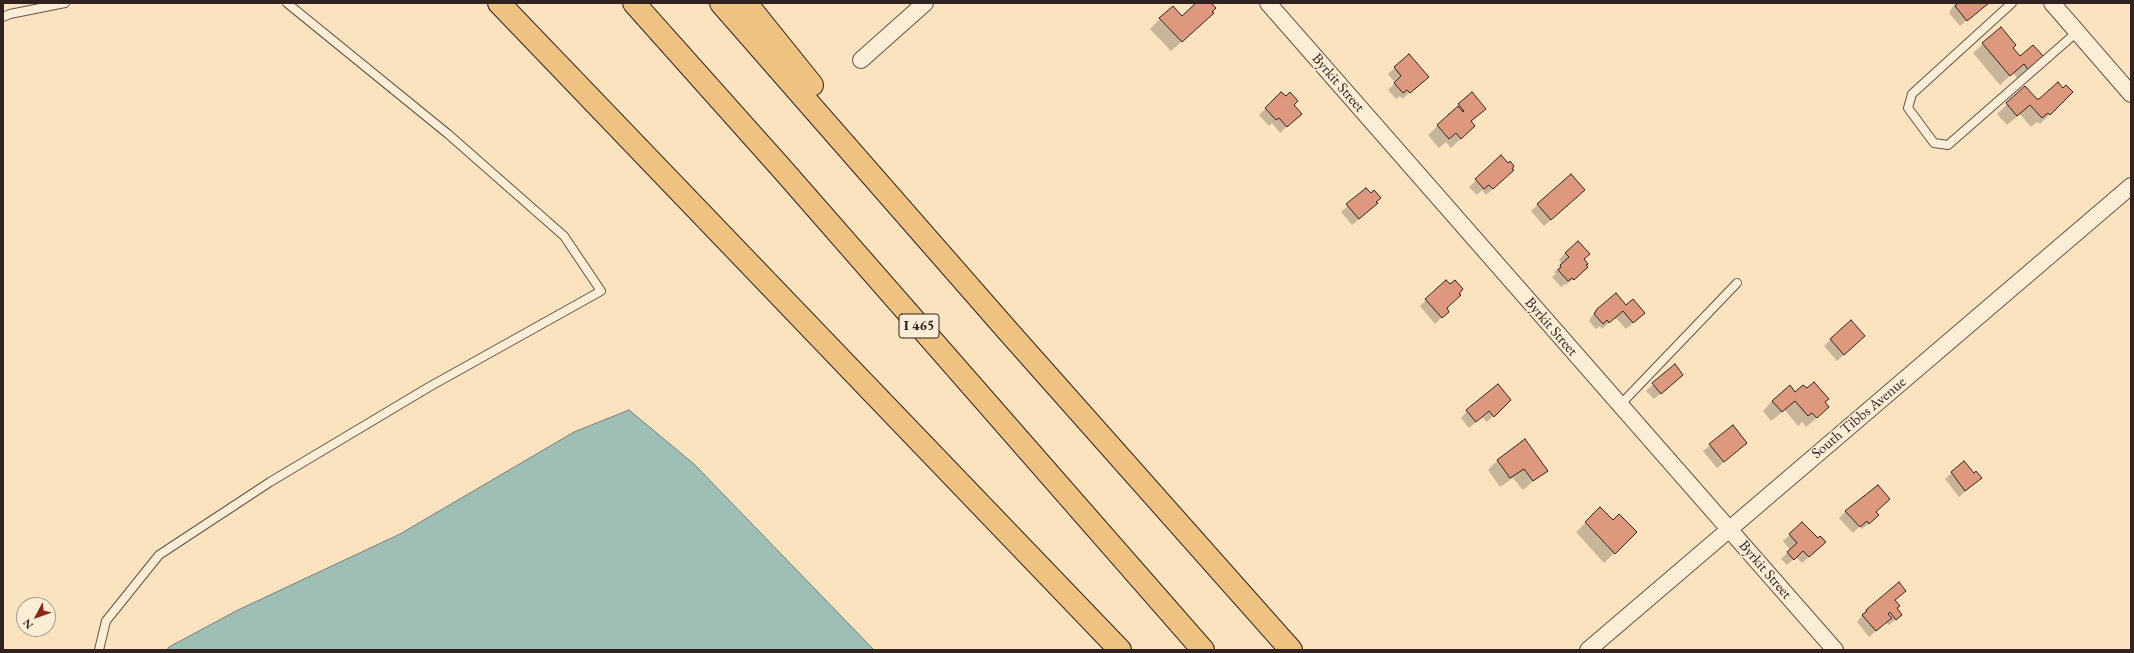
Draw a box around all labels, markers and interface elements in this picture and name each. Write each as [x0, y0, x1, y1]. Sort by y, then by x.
street label: Byrkit Street [1308, 50, 1368, 116]
street label: Byrkit Street [1521, 294, 1581, 360]
road number: I 465 [899, 314, 939, 338]
street label: South Tibbs Avenue [1808, 373, 1910, 463]
street label: Byrkit Street [1735, 537, 1795, 603]
north arrow [16, 597, 56, 637]
text: N [19, 616, 36, 632]

